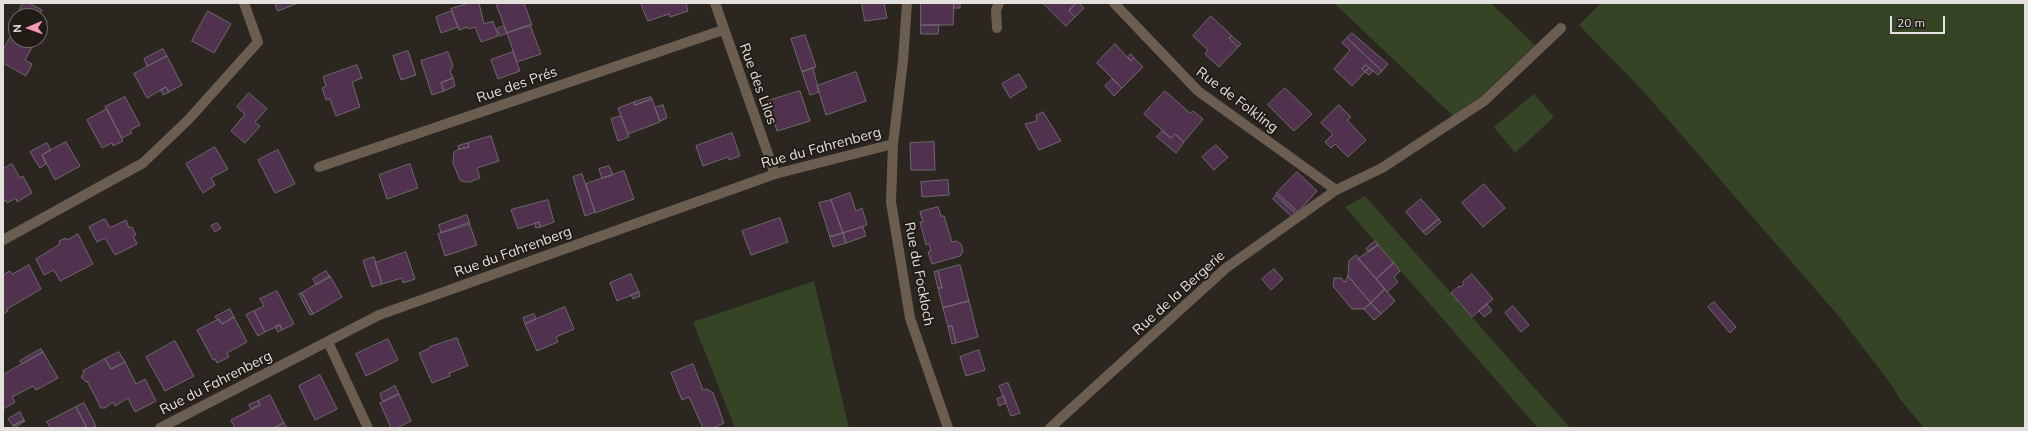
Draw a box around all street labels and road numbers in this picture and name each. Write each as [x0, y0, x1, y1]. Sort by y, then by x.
street label: Rue des Lilas [736, 41, 780, 127]
street label: Rue des Prés [474, 63, 560, 107]
street label: Rue de Folkling [1193, 64, 1281, 136]
street label: Rue du Fahrenberg [759, 124, 883, 172]
street label: Rue du Fockloch [901, 221, 937, 327]
street label: Rue du Fahrenberg [452, 223, 574, 281]
street label: Rue de la Bergerie [1129, 247, 1229, 339]
street label: Rue du Fahrenberg [157, 347, 275, 419]

